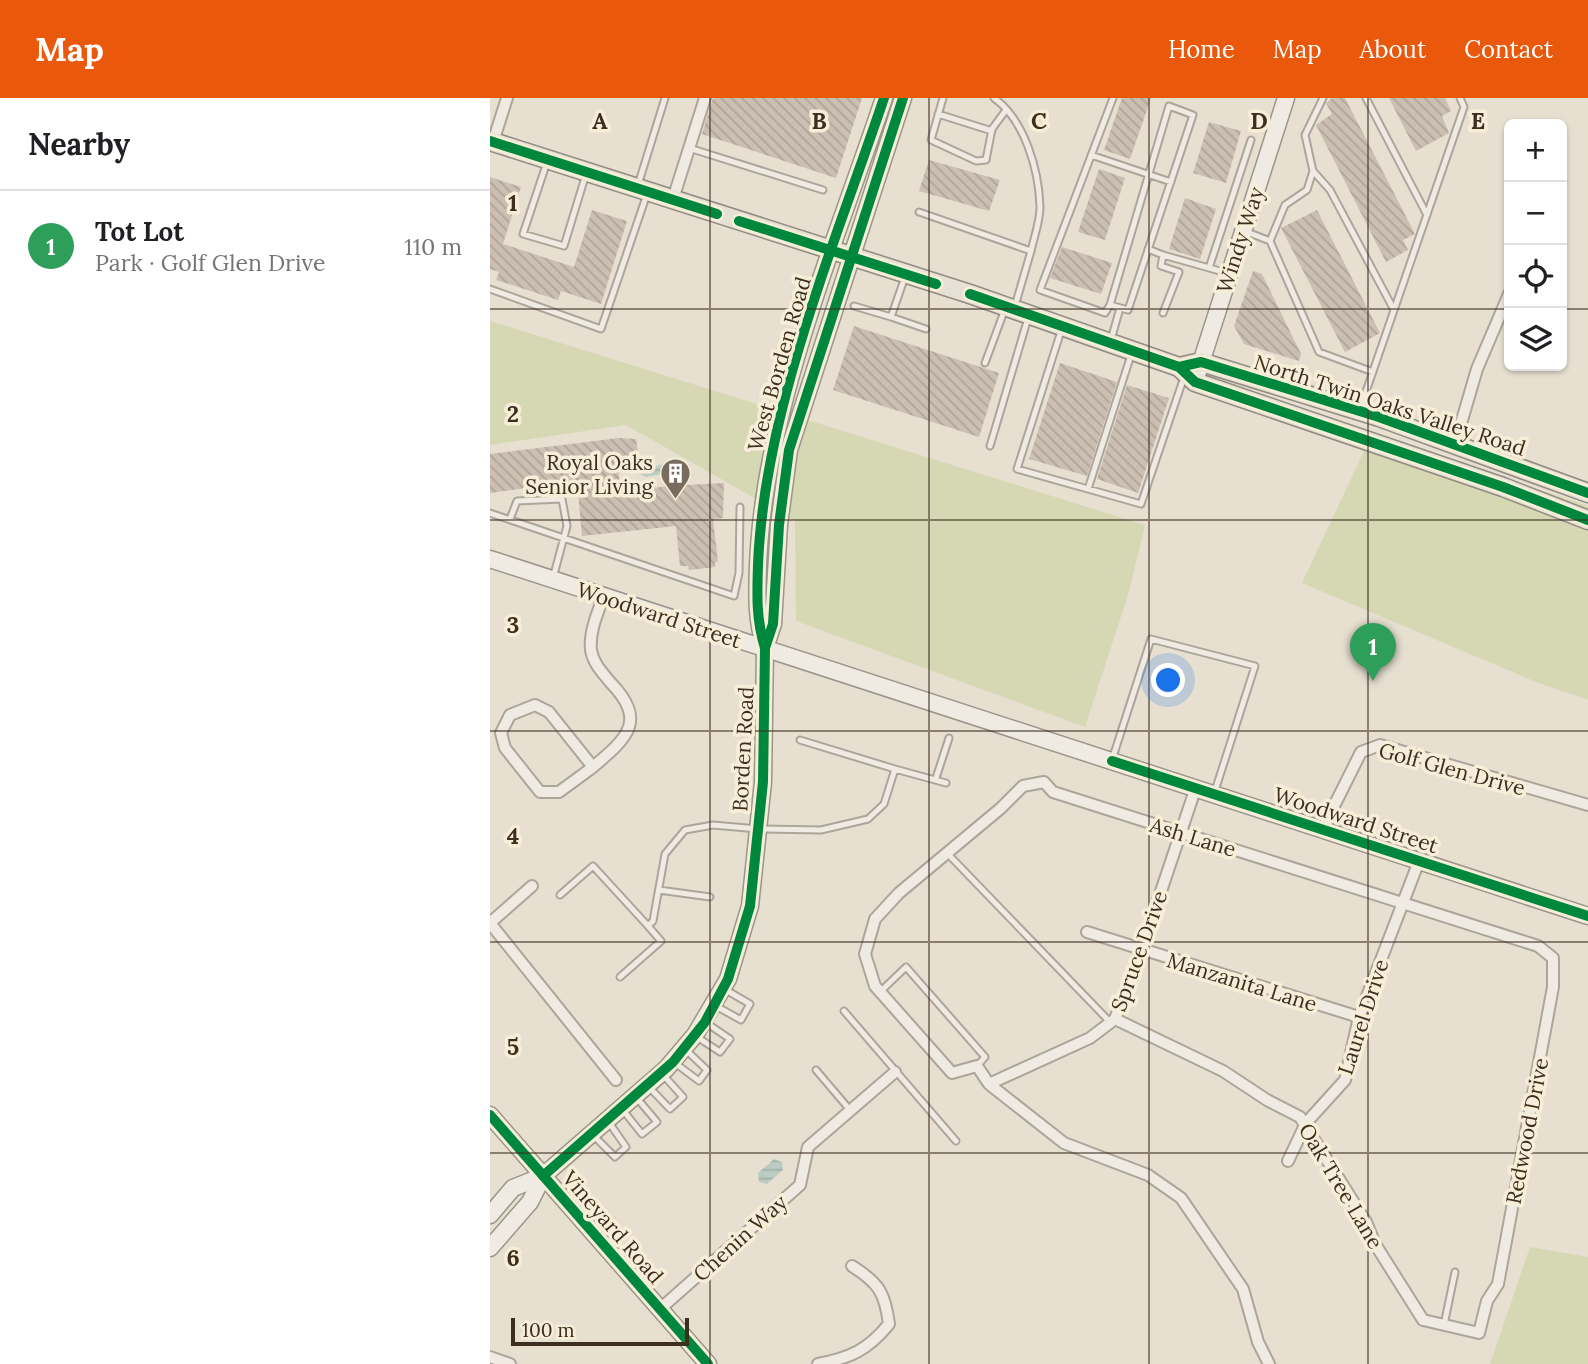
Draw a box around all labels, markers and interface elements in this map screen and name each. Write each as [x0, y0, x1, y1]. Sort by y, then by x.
text: Map [35, 28, 104, 70]
text: Home [1168, 34, 1235, 65]
text: Map [1273, 34, 1322, 65]
text: About [1360, 34, 1426, 65]
text: Contact [1464, 34, 1553, 65]
text: A [592, 106, 608, 135]
text: B [811, 106, 827, 135]
text: C [1031, 106, 1047, 135]
text: D [1250, 106, 1268, 135]
text: E [1471, 106, 1485, 135]
map controls [1504, 119, 1567, 371]
button: + [1504, 119, 1567, 182]
text: Nearby [28, 125, 130, 163]
button: − [1504, 182, 1567, 245]
street label: Windy Way [1210, 184, 1270, 296]
text: 1 [508, 188, 518, 217]
text: Tot Lot [95, 215, 184, 248]
text: 1 [46, 232, 56, 261]
text: 110 m [404, 232, 462, 261]
button: locate [1504, 245, 1567, 308]
text: Park · Golf Glen Drive [95, 248, 326, 277]
street label: West Borden Road [741, 274, 817, 454]
button: layers [1504, 308, 1567, 371]
street label: North Twin Oaks Valley Road [1251, 348, 1529, 462]
text: 2 [507, 399, 519, 428]
place label: Royal Oaks Senior Living [525, 449, 653, 500]
building icon: Royal Oaks Senior Living [659, 457, 693, 501]
street label: Woodward Street [573, 576, 745, 655]
text: 3 [507, 610, 519, 639]
pin: 1 [1350, 623, 1396, 681]
your location [1151, 663, 1185, 697]
street label: Borden Road [726, 686, 760, 812]
street label: Golf Glen Drive [1376, 736, 1528, 802]
street label: Woodward Street [1270, 781, 1442, 860]
street label: Ash Lane [1146, 811, 1239, 863]
text: 4 [507, 821, 519, 850]
street label: Spruce Drive [1105, 887, 1173, 1015]
street label: Manzanita Lane [1164, 946, 1320, 1018]
street label: Laurel Drive [1332, 956, 1394, 1078]
text: 5 [507, 1032, 519, 1061]
street label: Redwood Drive [1500, 1056, 1554, 1206]
street label: Oak Tree Lane [1293, 1118, 1389, 1254]
street label: Vineyard Road [556, 1164, 669, 1289]
street label: Chenin Way [687, 1189, 793, 1287]
text: 6 [506, 1243, 520, 1272]
scale bar [511, 1315, 690, 1347]
text: 100 m [522, 1318, 575, 1342]

